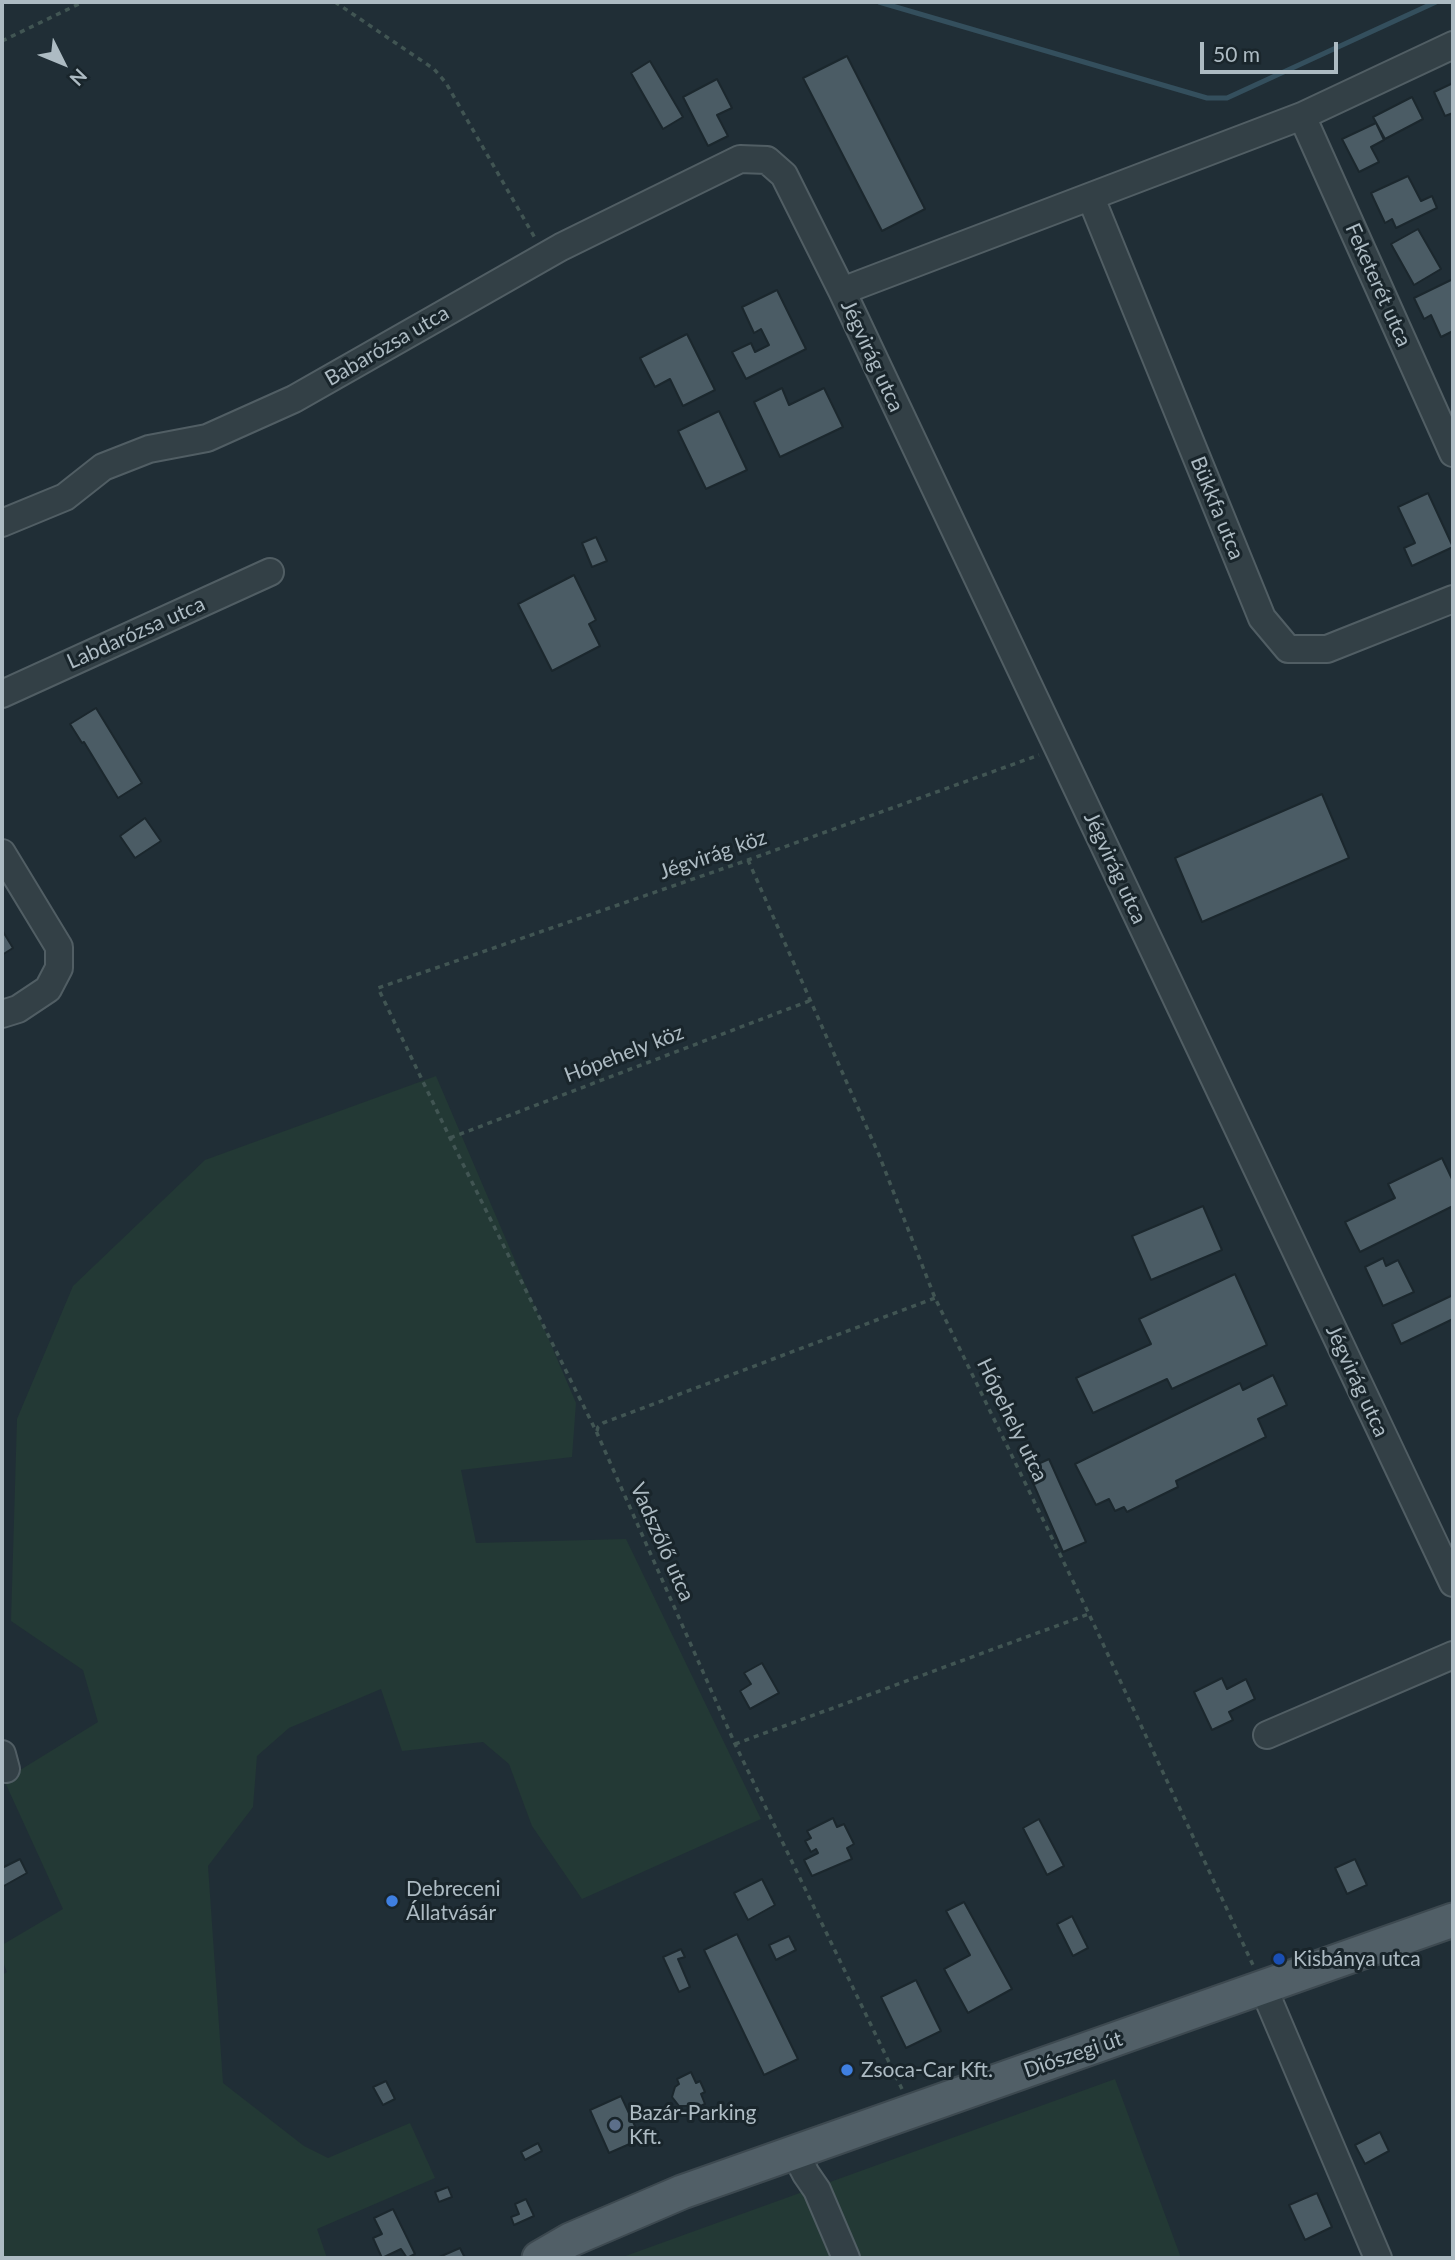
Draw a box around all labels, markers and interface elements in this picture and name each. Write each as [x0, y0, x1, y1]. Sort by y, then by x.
north arrow [28, 28, 98, 98]
scale bar [1203, 28, 1341, 72]
text: 50 m [1213, 41, 1260, 66]
text: N [65, 64, 92, 91]
street label: Feketerét utca [1340, 219, 1416, 351]
street label: Jégvirág utca [835, 296, 909, 416]
street label: Babarózsa utca [321, 300, 453, 392]
street label: Bükkfa utca [1185, 453, 1249, 563]
street label: Labdarózsa utca [63, 591, 209, 675]
street label: Jégvirág utca [1078, 808, 1152, 928]
street label: Jégvirág köz [656, 825, 770, 885]
street label: Hópehely köz [561, 1020, 687, 1088]
street label: Jégvirág utca [1320, 1321, 1394, 1441]
street label: Hópehely utca [971, 1354, 1053, 1486]
street label: Vadszőlő utca [625, 1479, 699, 1605]
place label: Debreceni Állatvásár [406, 1876, 501, 1926]
marker: Debreceni Állatvásár [384, 1893, 400, 1909]
place label: Kisbánya utca [1293, 1946, 1421, 1972]
marker: Kisbánya utca [1271, 1951, 1287, 1967]
street label: Diószegi út [1020, 2026, 1126, 2084]
place label: Zsoca-Car Kft. [861, 2057, 993, 2083]
marker: Zsoca-Car Kft. [839, 2062, 855, 2078]
place label: Bazár-Parking Kft. [629, 2100, 756, 2150]
marker: Bazár-Parking Kft. [607, 2117, 623, 2133]

